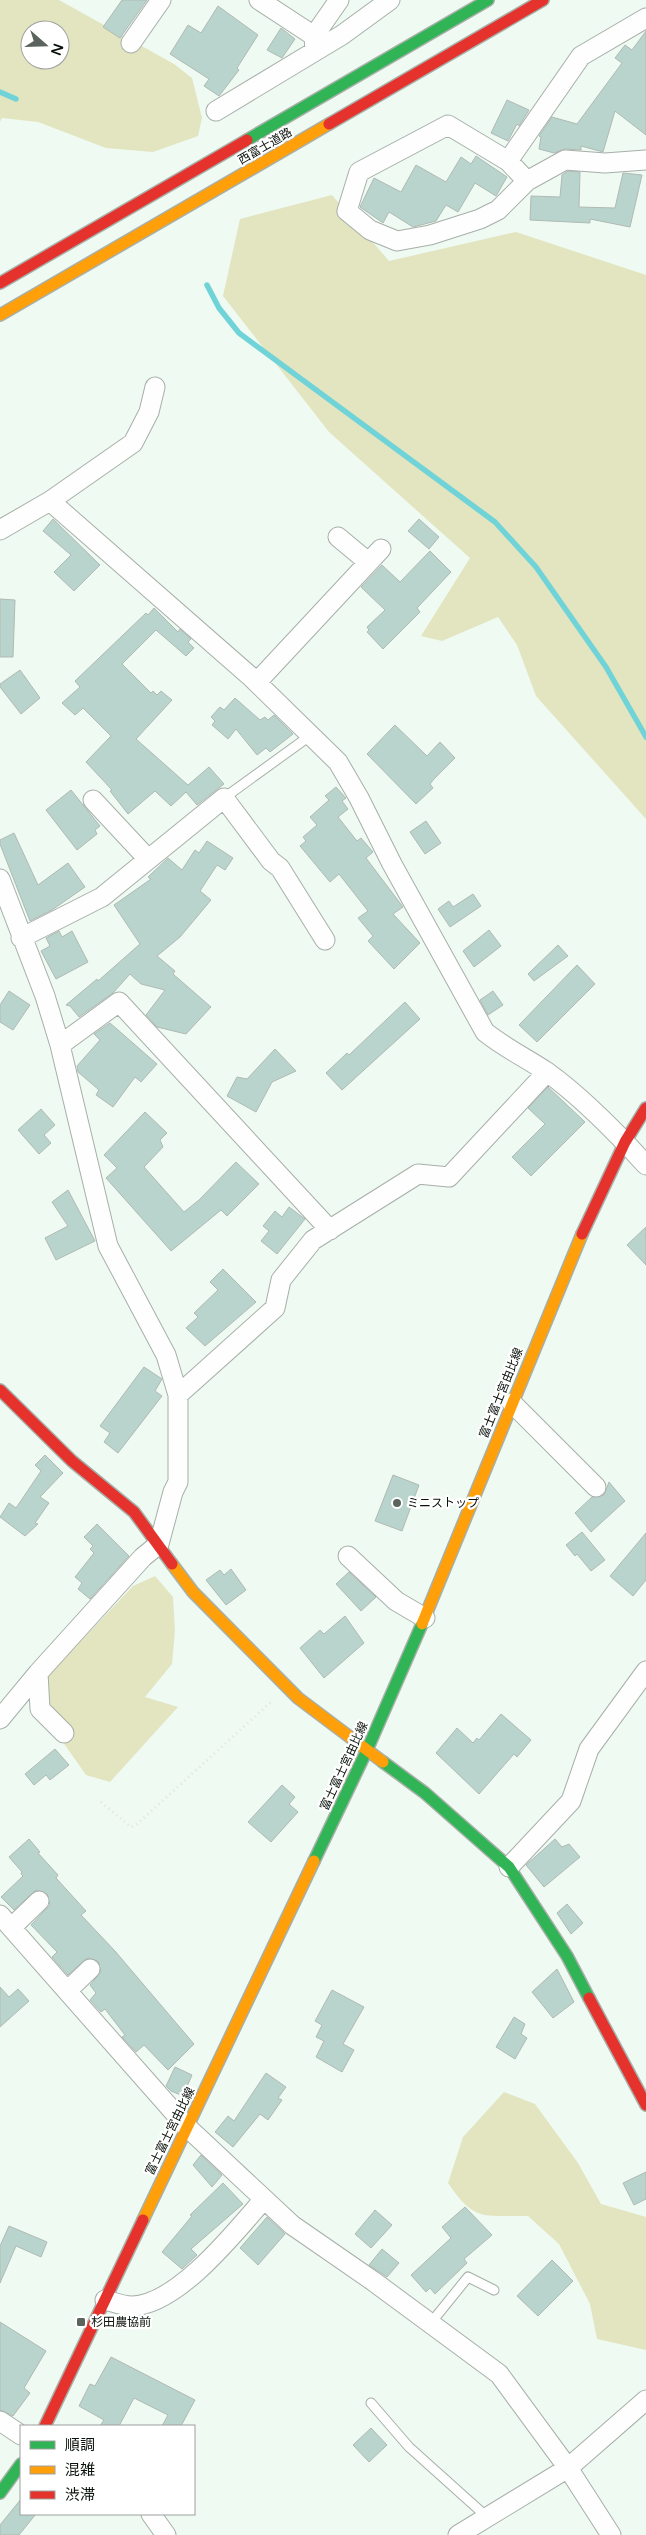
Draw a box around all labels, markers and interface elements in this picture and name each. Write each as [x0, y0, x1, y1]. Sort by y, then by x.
north arrow [20, 20, 70, 70]
text: N [47, 41, 67, 57]
street label: 西富士道路 [236, 125, 294, 167]
street label: 富士富士宮由比線 [477, 1346, 525, 1440]
place label: ミニストップ [407, 1496, 479, 1510]
marker: ミニストップ [391, 1497, 403, 1509]
street label: 富士富士宮由比線 [317, 1720, 371, 1812]
street label: 富士富士宮由比線 [143, 2085, 197, 2177]
place label: 杉田農協前 [91, 2315, 151, 2329]
marker: 杉田農協前 [75, 2316, 87, 2328]
legend [20, 2425, 195, 2515]
text: 順調 [65, 2436, 95, 2454]
text: 混雑 [65, 2461, 95, 2479]
text: 渋滞 [65, 2486, 95, 2504]

